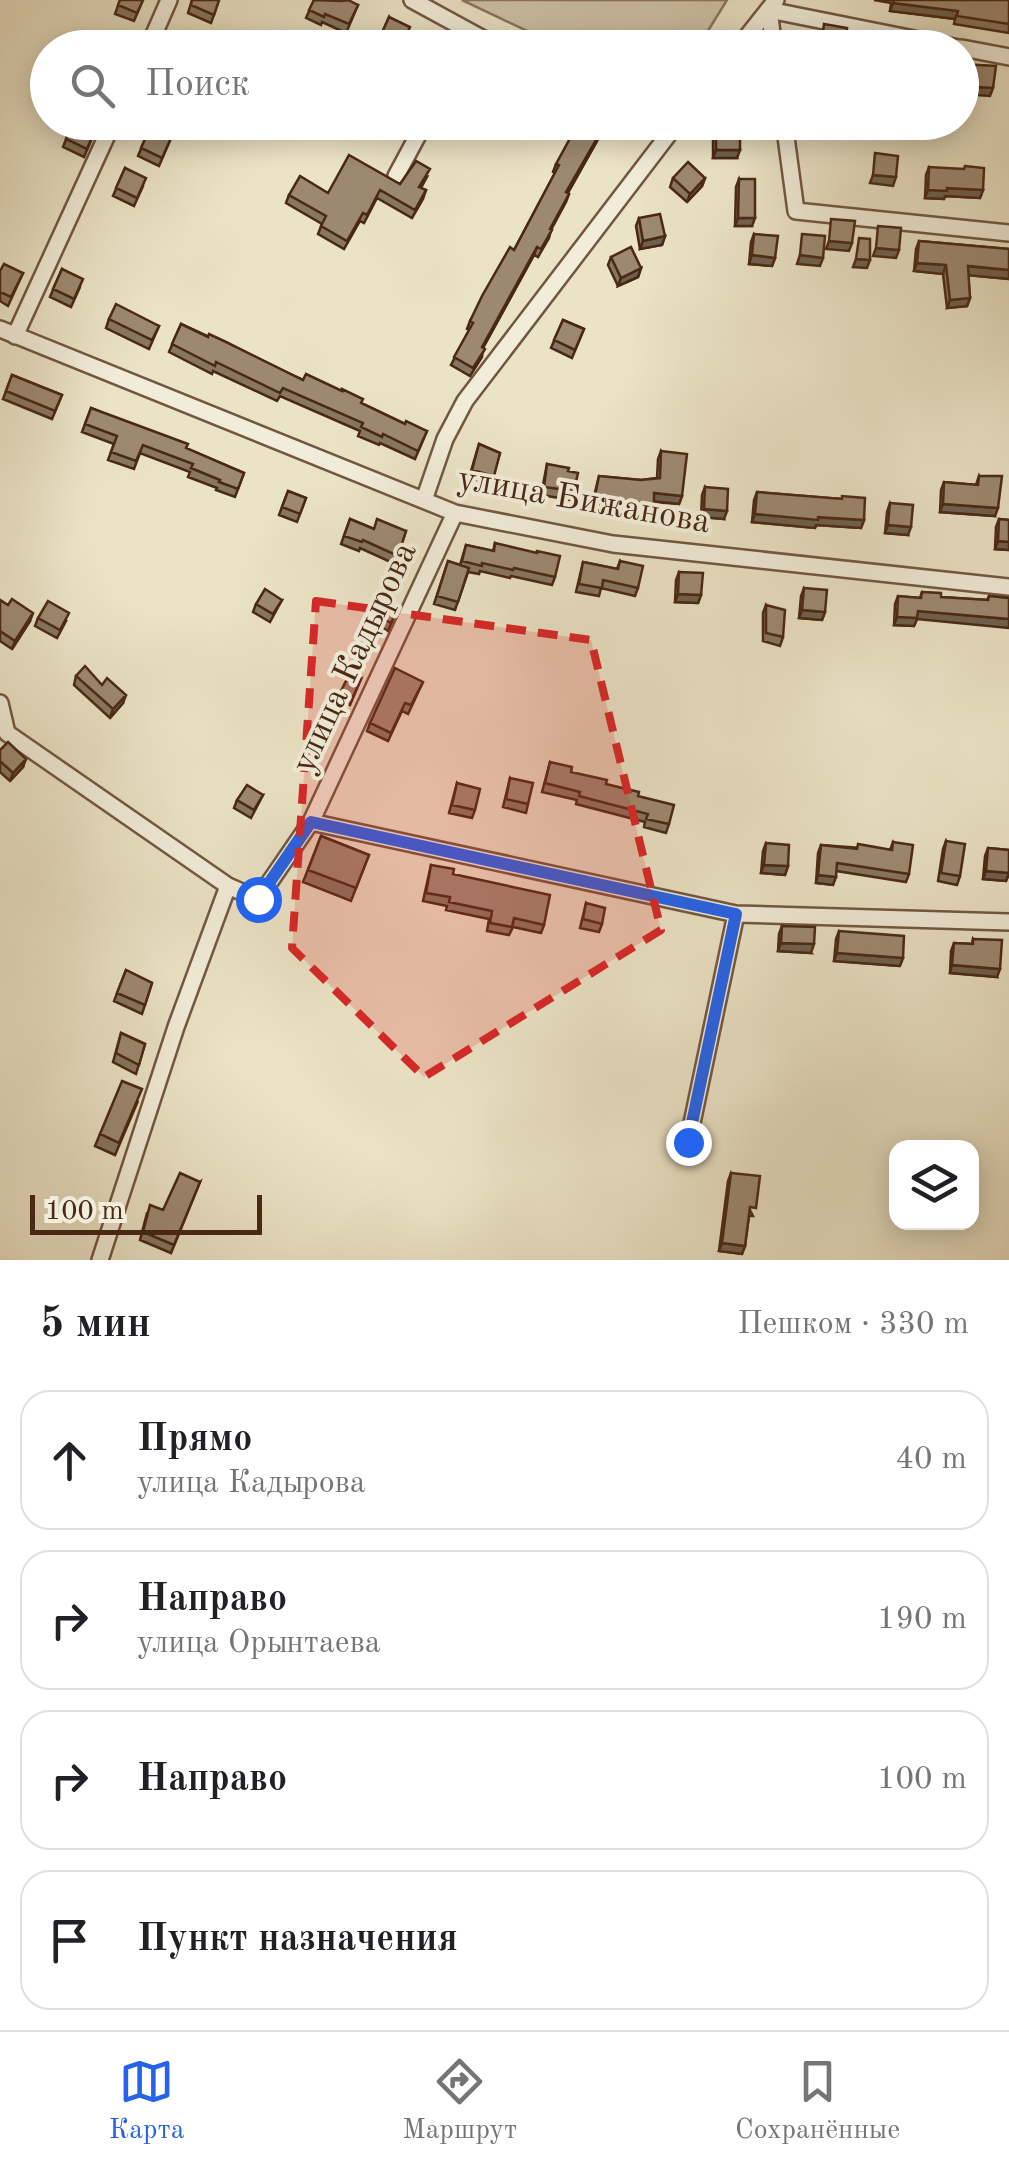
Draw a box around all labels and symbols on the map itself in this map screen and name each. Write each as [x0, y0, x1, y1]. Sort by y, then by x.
street label: улица Бижанова [455, 462, 713, 540]
street label: улица Кадырова [286, 537, 424, 779]
route start [236, 877, 282, 923]
route end [666, 1120, 712, 1166]
scale bar [30, 1190, 262, 1234]

